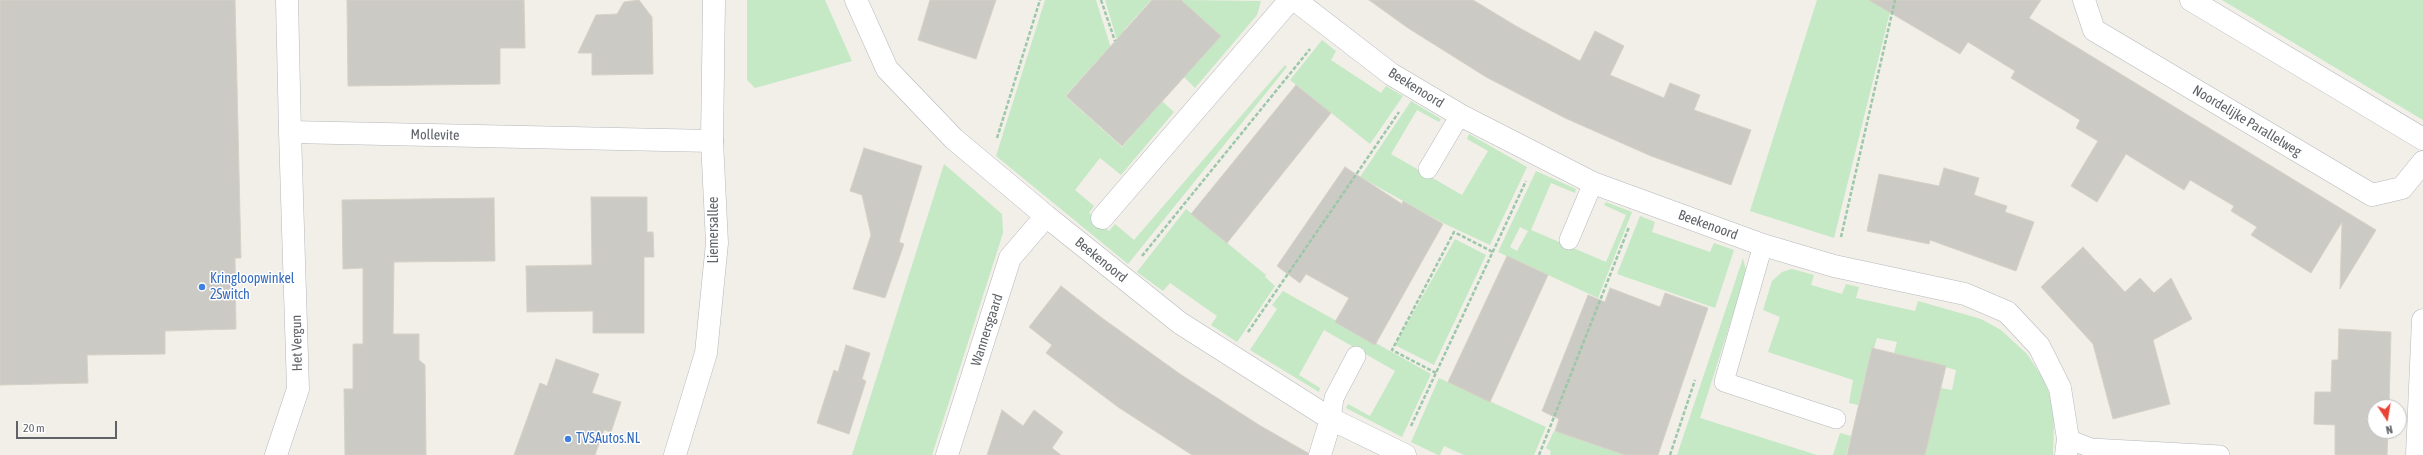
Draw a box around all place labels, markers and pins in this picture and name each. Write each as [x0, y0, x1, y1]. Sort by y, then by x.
place label: Kringloopwinkel 2Switch [210, 271, 295, 304]
marker: Kringloopwinkel 2Switch [197, 282, 207, 292]
place label: TVSAutos.NL [576, 431, 640, 447]
marker: TVSAutos.NL [563, 434, 573, 444]

